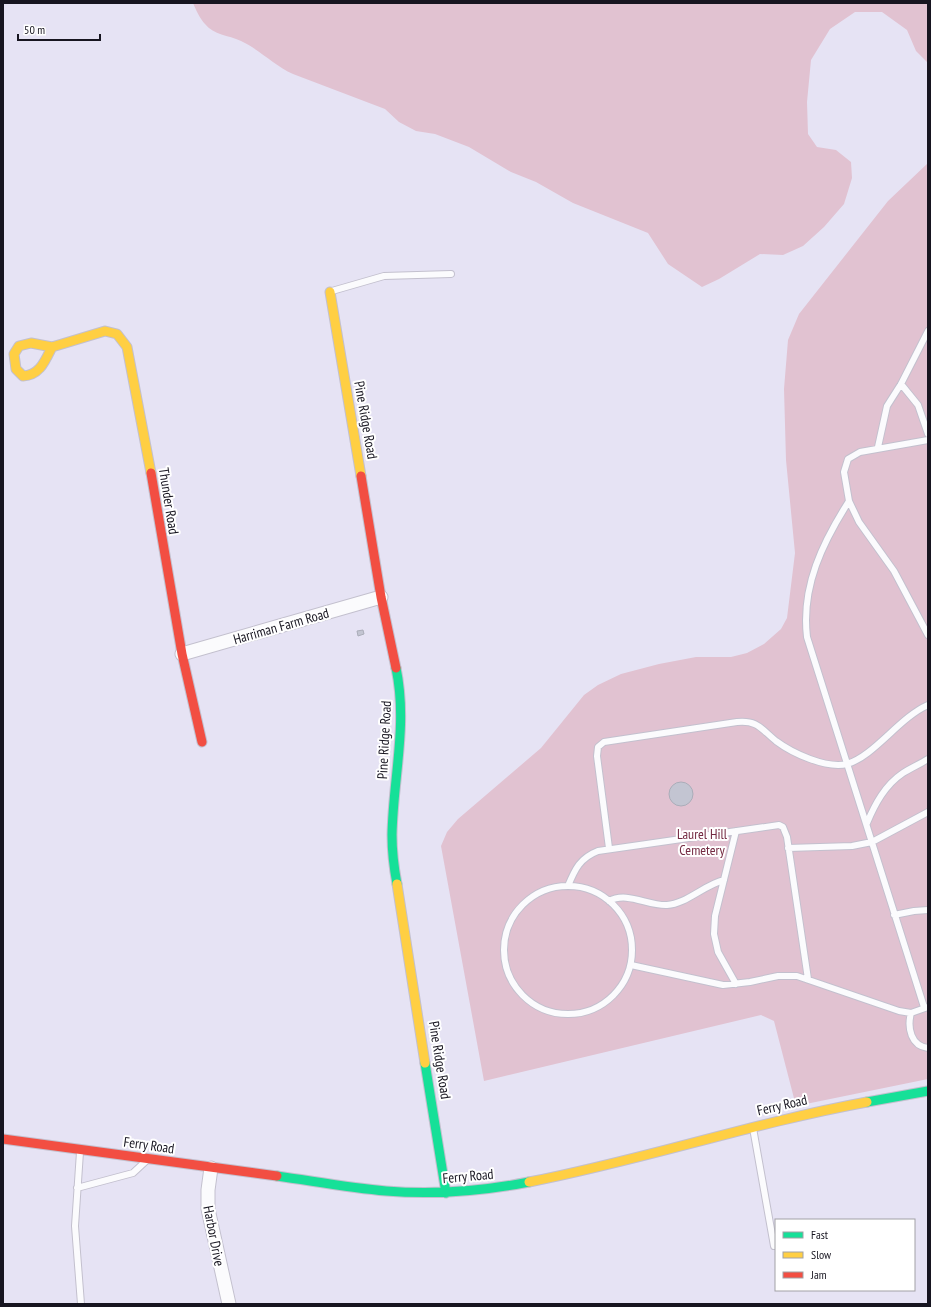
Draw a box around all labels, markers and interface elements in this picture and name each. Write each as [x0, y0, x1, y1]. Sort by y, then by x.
scale bar [18, 16, 100, 42]
text: 50 m [24, 22, 45, 37]
street label: Pine Ridge Road [350, 380, 382, 460]
street label: Thunder Road [155, 466, 183, 536]
street label: Harriman Farm Road [231, 604, 331, 648]
street label: Pine Ridge Road [373, 700, 395, 780]
park label: Laurel Hill Cemetery [677, 825, 728, 859]
street label: Pine Ridge Road [425, 1020, 455, 1100]
street label: Ferry Road [755, 1090, 809, 1120]
street label: Ferry Road [123, 1133, 175, 1157]
street label: Ferry Road [442, 1165, 494, 1187]
street label: Harbor Drive [199, 1204, 229, 1268]
legend [775, 1219, 915, 1291]
text: Fast [811, 1227, 829, 1242]
text: Slow [811, 1247, 832, 1262]
text: Jam [810, 1267, 827, 1282]

